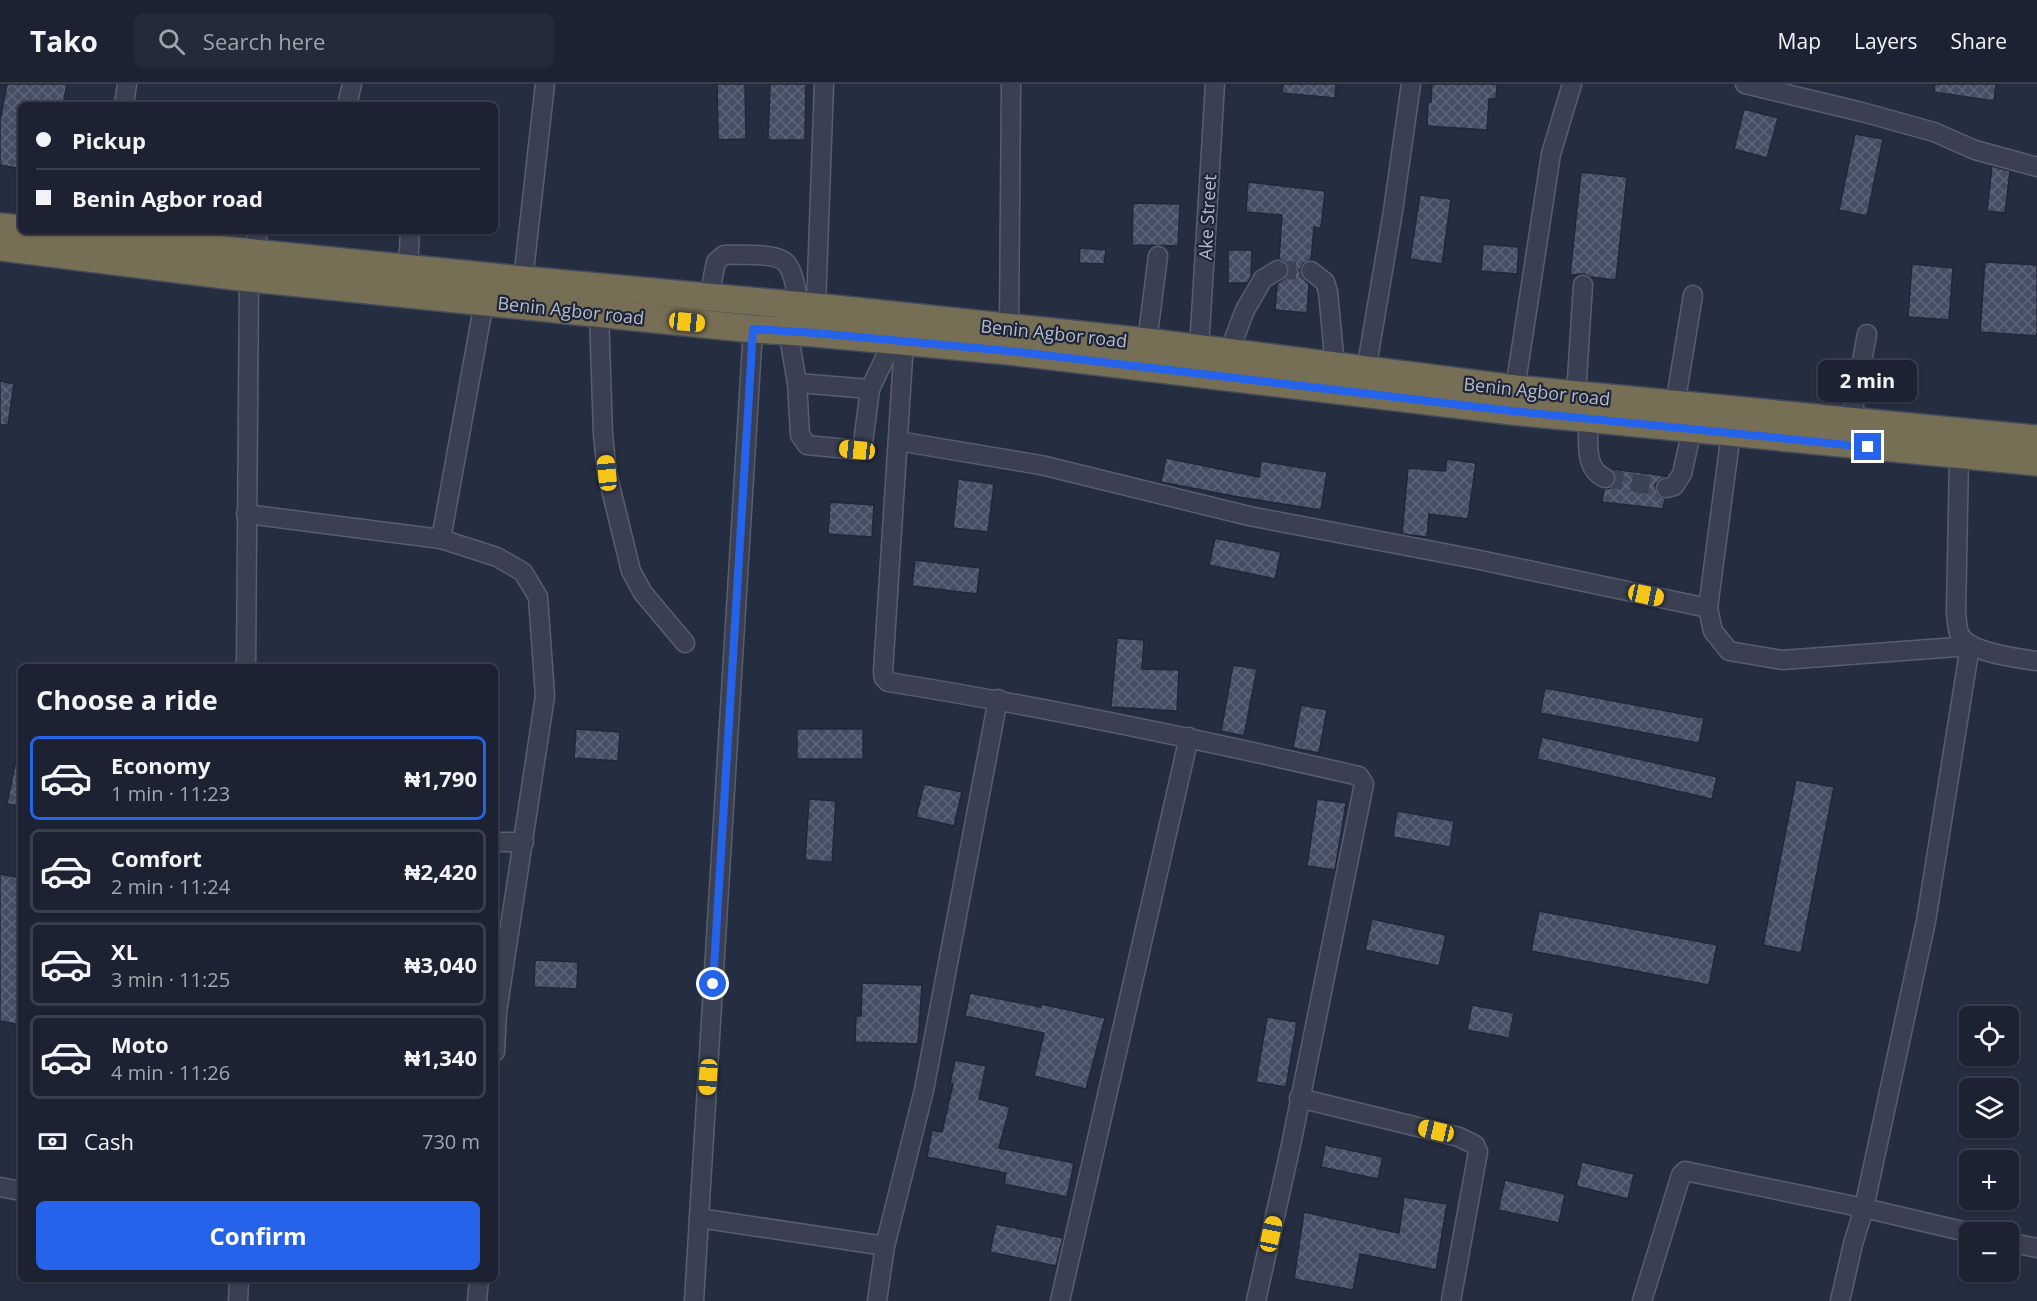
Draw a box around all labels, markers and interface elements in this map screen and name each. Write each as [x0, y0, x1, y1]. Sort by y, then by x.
search box [134, 14, 554, 68]
text: Tako [30, 22, 98, 60]
icon: search [155, 25, 188, 58]
text: Search here [203, 26, 325, 56]
text: Map [1778, 27, 1821, 55]
text: Layers [1854, 27, 1918, 55]
text: Share [1951, 27, 2007, 55]
text: Pickup [72, 125, 146, 155]
street label: Ake Street [1193, 173, 1221, 261]
text: Benin Agbor road [72, 183, 263, 213]
street label: Benin Agbor road [497, 290, 645, 330]
car [668, 311, 706, 333]
street label: Benin Agbor road [980, 313, 1128, 353]
callout: 2 min [1818, 360, 1918, 402]
text: 2 min [1840, 367, 1895, 394]
street label: Benin Agbor road [1463, 371, 1611, 411]
route end [1854, 433, 1881, 460]
car [838, 439, 876, 461]
car [596, 454, 618, 492]
car [1627, 582, 1665, 608]
text: Choose a ride [36, 681, 218, 718]
text: Economy [111, 750, 210, 780]
icon: car [39, 751, 93, 805]
text: ₦1,790 [405, 763, 477, 793]
text: 1 min · 11:23 [111, 780, 230, 807]
text: Comfort [111, 843, 202, 873]
icon: car [39, 844, 93, 898]
text: ₦2,420 [405, 856, 477, 886]
text: 2 min · 11:24 [111, 873, 230, 900]
text: XL [111, 936, 138, 966]
icon: car [39, 937, 93, 991]
text: ₦3,040 [405, 949, 477, 979]
text: 3 min · 11:25 [111, 966, 230, 993]
route start [699, 970, 726, 997]
map controls [1959, 1006, 2019, 1282]
button: locate [1959, 1006, 2019, 1066]
text: Moto [111, 1029, 169, 1059]
icon: car [39, 1030, 93, 1084]
text: ₦1,340 [405, 1042, 477, 1072]
car [698, 1058, 718, 1096]
text: 4 min · 11:26 [111, 1059, 230, 1086]
button: layers [1959, 1078, 2019, 1138]
car [1416, 1118, 1456, 1144]
icon: cash [36, 1125, 69, 1158]
text: Cash [84, 1126, 134, 1156]
text: 730 m [422, 1128, 480, 1155]
button: + [1959, 1150, 2019, 1210]
button: Confirm [36, 1201, 480, 1270]
car [1258, 1215, 1284, 1253]
button: − [1959, 1222, 2019, 1282]

